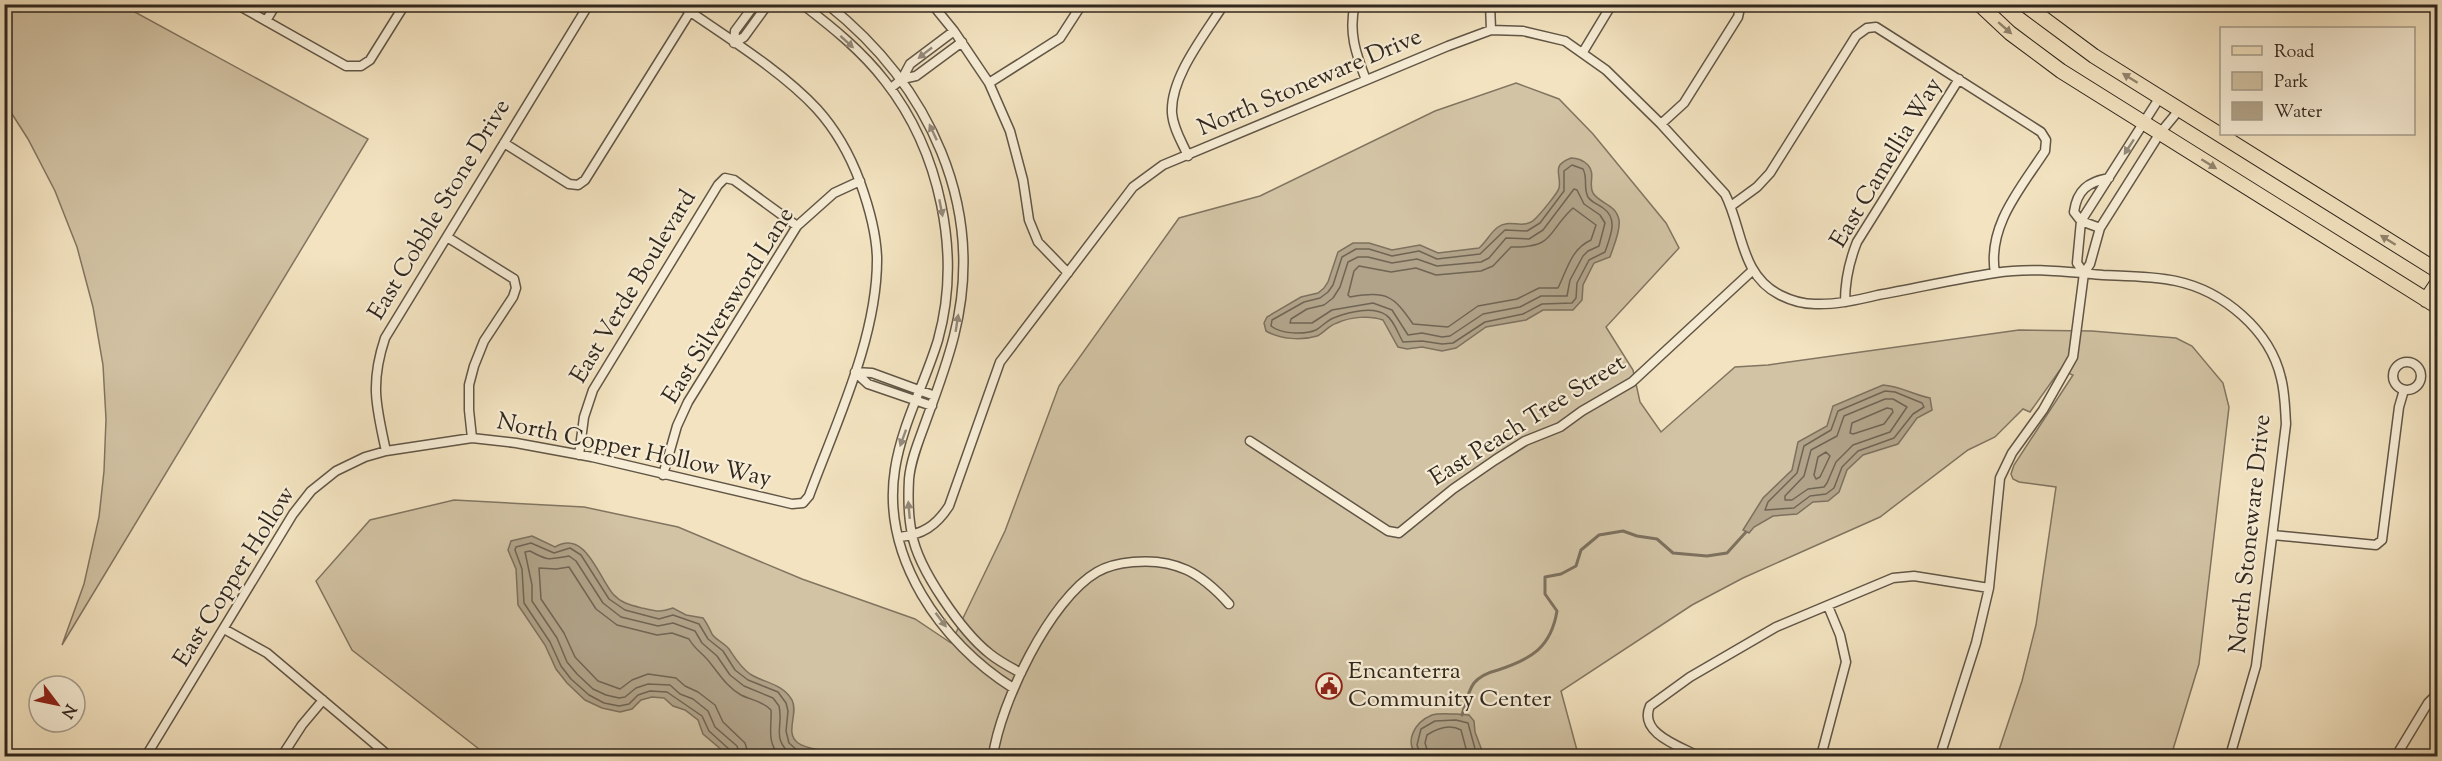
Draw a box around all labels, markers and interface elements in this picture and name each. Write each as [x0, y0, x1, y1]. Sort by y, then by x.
street label: North Stoneware Drive [1193, 20, 1427, 146]
one-way arrow [1997, 21, 2012, 34]
legend [2220, 27, 2415, 135]
one-way arrow [839, 35, 854, 48]
text: Road [2274, 40, 2314, 66]
one-way arrow [918, 46, 933, 58]
text: Park [2274, 70, 2309, 96]
street label: East Camellia Way [1823, 71, 1951, 255]
one-way arrow [2122, 73, 2138, 84]
street label: East Cobble Stone Drive [360, 93, 520, 327]
text: Water [2274, 100, 2323, 126]
one-way arrow [929, 124, 938, 141]
one-way arrow [2124, 139, 2135, 155]
one-way arrow [2201, 159, 2217, 170]
street label: East Verde Boulevard [563, 183, 706, 390]
one-way arrow [937, 199, 946, 218]
street label: East Silversword Lane [655, 201, 803, 411]
one-way arrow [2380, 234, 2396, 245]
one-way arrow [952, 313, 961, 332]
street label: East Peach Tree Street [1423, 347, 1633, 495]
street label: North Copper Hollow Way [493, 405, 775, 497]
street label: North Stoneware Drive [2222, 413, 2280, 655]
one-way arrow [898, 429, 908, 447]
street label: East Copper Hollow [166, 480, 304, 674]
one-way arrow [904, 501, 914, 520]
one-way arrow [935, 612, 947, 628]
place label: Encanterra Community Center [1348, 655, 1551, 717]
public building icon: Encanterra Community Center [1314, 671, 1344, 701]
north arrow [27, 674, 87, 734]
text: N [54, 699, 81, 722]

